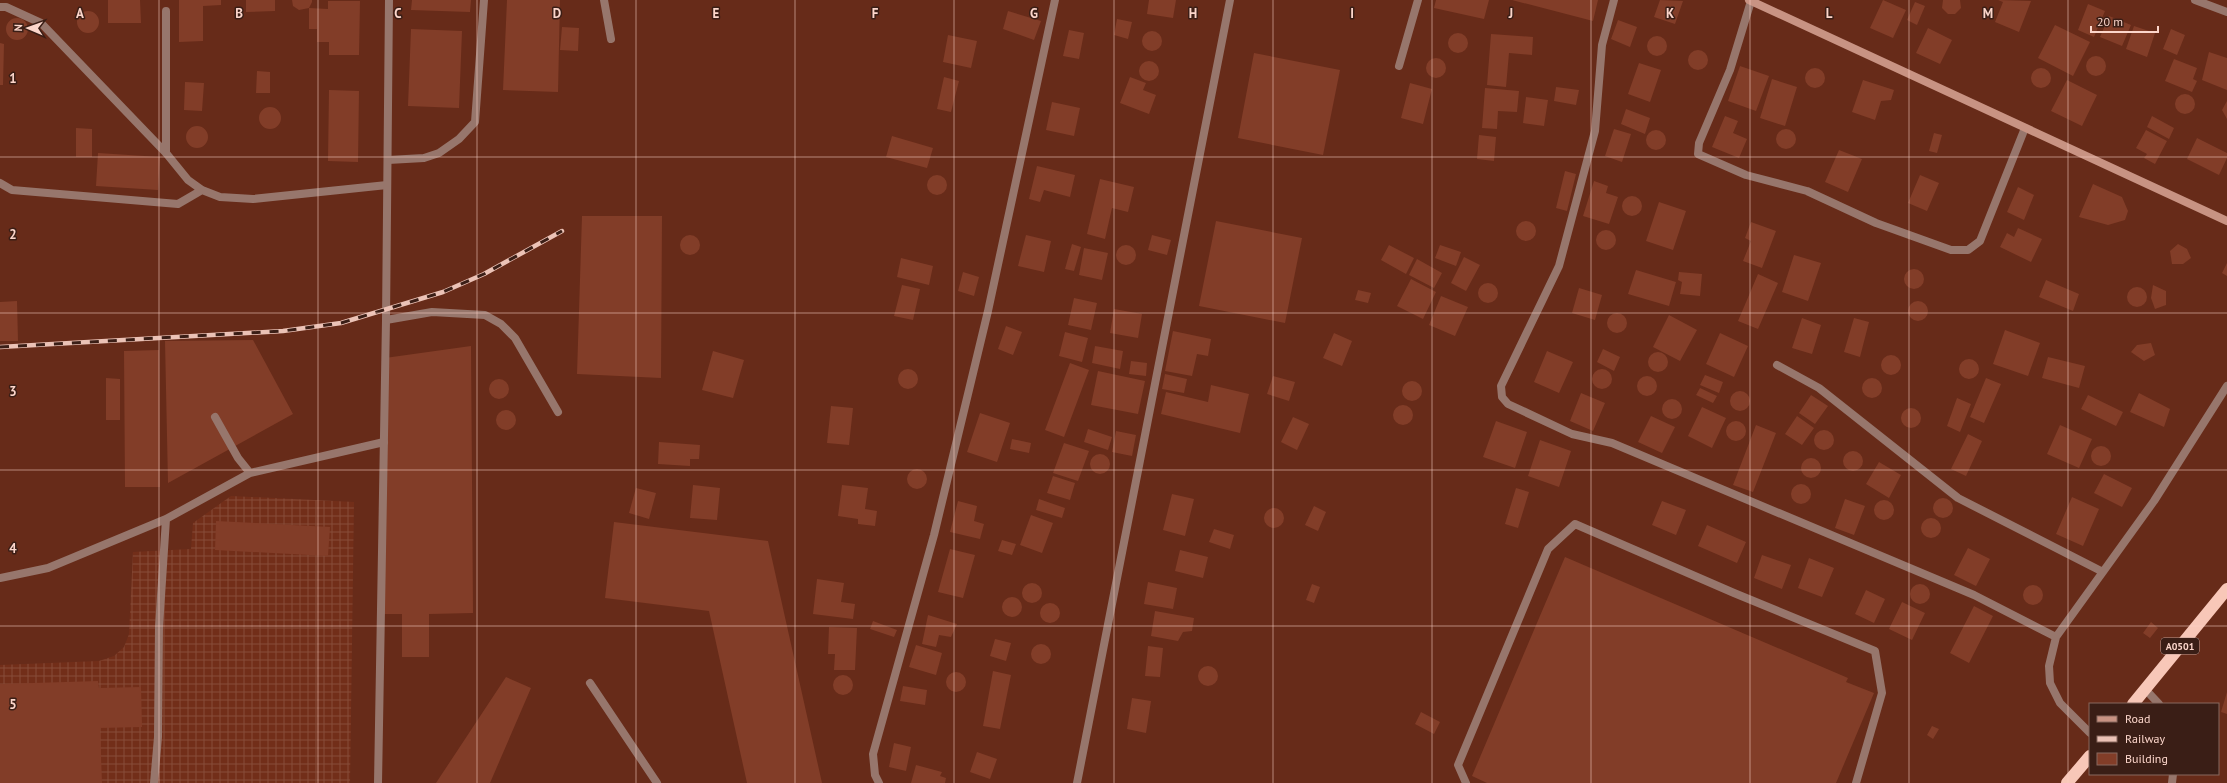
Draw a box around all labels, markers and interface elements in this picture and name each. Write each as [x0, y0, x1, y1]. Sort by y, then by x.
text: A [76, 5, 84, 22]
text: B [235, 5, 243, 22]
text: C [394, 5, 402, 22]
text: D [553, 5, 561, 22]
text: E [713, 5, 720, 22]
text: F [872, 5, 879, 22]
text: G [1030, 5, 1038, 22]
text: H [1189, 5, 1197, 22]
text: I [1350, 5, 1354, 22]
text: J [1508, 5, 1513, 22]
text: K [1666, 5, 1674, 22]
text: L [1826, 5, 1833, 22]
text: M [1983, 5, 1993, 22]
north arrow [8, 8, 48, 48]
scale bar [2091, 8, 2158, 34]
text: 20 m [2097, 14, 2123, 29]
text: N [11, 24, 25, 32]
text: 1 [9, 70, 17, 87]
text: 2 [9, 226, 17, 243]
text: 3 [9, 383, 17, 400]
text: 4 [9, 540, 17, 557]
road number: A0501 [2161, 638, 2199, 654]
text: 5 [9, 696, 17, 713]
legend [2089, 703, 2219, 775]
text: Road [2125, 711, 2150, 726]
text: Railway [2125, 731, 2165, 746]
text: Building [2125, 751, 2168, 766]

